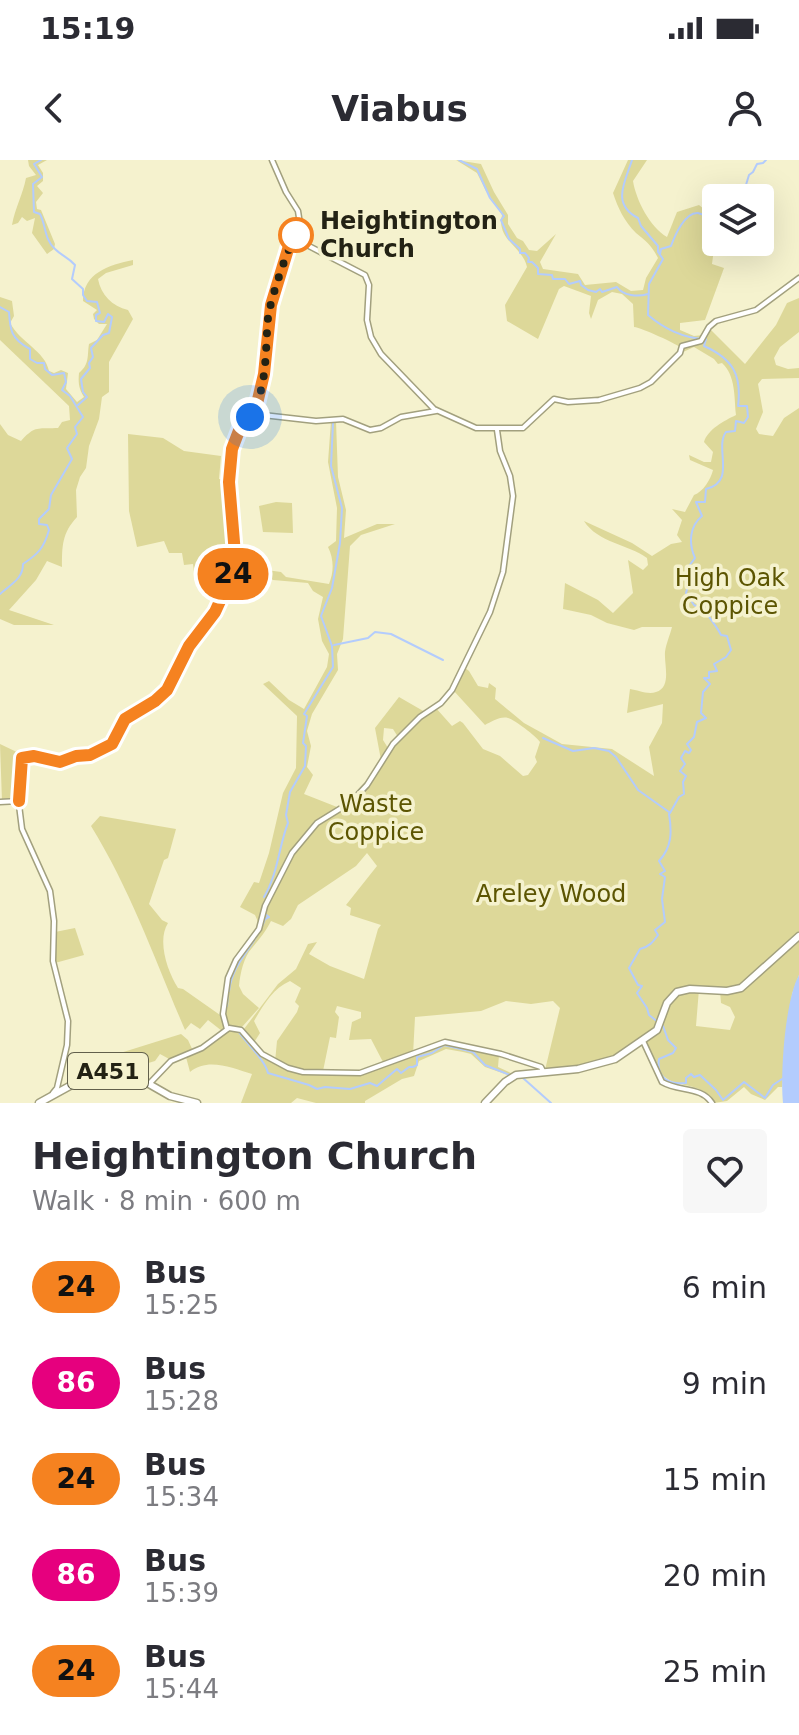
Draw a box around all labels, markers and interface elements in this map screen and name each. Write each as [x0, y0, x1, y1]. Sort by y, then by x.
text: 15:19 [40, 11, 136, 46]
icon: back [32, 86, 76, 130]
icon: person [723, 86, 767, 130]
text: Viabus [331, 88, 468, 129]
map controls [702, 184, 774, 256]
button: layers [702, 184, 774, 256]
place label: Heightington Church [320, 207, 498, 263]
marker: Heightington Church [279, 218, 313, 252]
your location [230, 397, 270, 437]
line badge: 24 [197, 548, 269, 600]
text: 24 [214, 557, 252, 590]
park label: High Oak Coppice [675, 564, 785, 620]
park label: Waste Coppice [328, 790, 424, 846]
park label: Areley Wood [476, 880, 626, 908]
road number: A451 [68, 1053, 148, 1089]
button: heart [683, 1129, 767, 1213]
text: Heightington Church [32, 1134, 477, 1178]
text: Walk · 8 min · 600 m [32, 1186, 301, 1216]
text: Bus [144, 1255, 206, 1290]
text: 24 [57, 1270, 95, 1303]
text: 6 min [682, 1270, 767, 1305]
text: 15:25 [144, 1290, 219, 1320]
text: Bus [144, 1351, 206, 1386]
text: 86 [57, 1366, 95, 1399]
text: 9 min [682, 1366, 767, 1401]
text: 15:28 [144, 1386, 219, 1416]
text: Bus [144, 1447, 206, 1482]
text: 24 [57, 1462, 95, 1495]
text: 15 min [663, 1462, 767, 1497]
text: 15:34 [144, 1482, 219, 1512]
text: Bus [144, 1543, 206, 1578]
text: 86 [57, 1558, 95, 1591]
text: 20 min [663, 1558, 767, 1593]
text: 15:39 [144, 1578, 219, 1608]
text: Bus [144, 1639, 206, 1674]
text: 24 [57, 1654, 95, 1687]
text: 25 min [663, 1654, 767, 1689]
text: 15:44 [144, 1674, 219, 1704]

